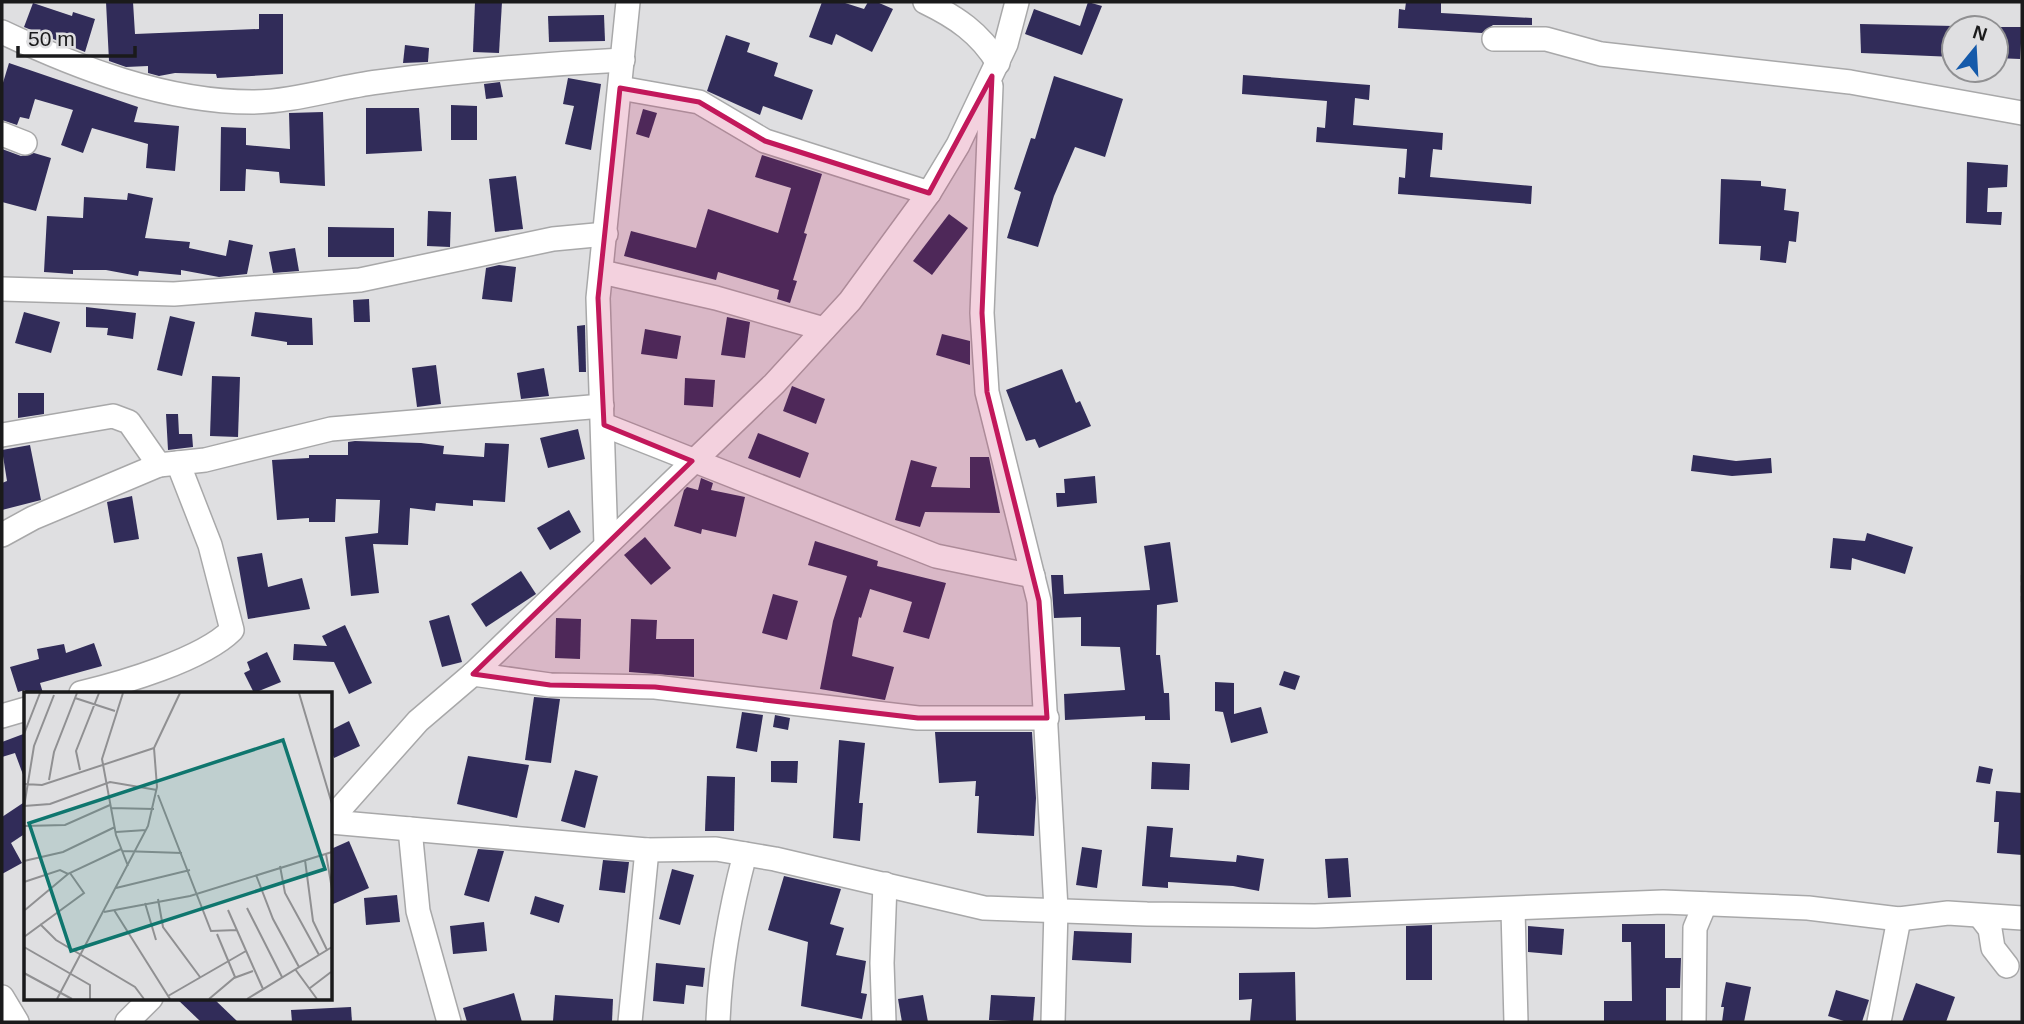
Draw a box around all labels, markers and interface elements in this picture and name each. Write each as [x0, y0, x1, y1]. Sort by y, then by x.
scale bar [18, 14, 135, 58]
north arrow [1940, 14, 2010, 84]
text: N [1970, 21, 1990, 45]
text: 50 m [28, 27, 75, 50]
inset map [24, 692, 332, 1000]

